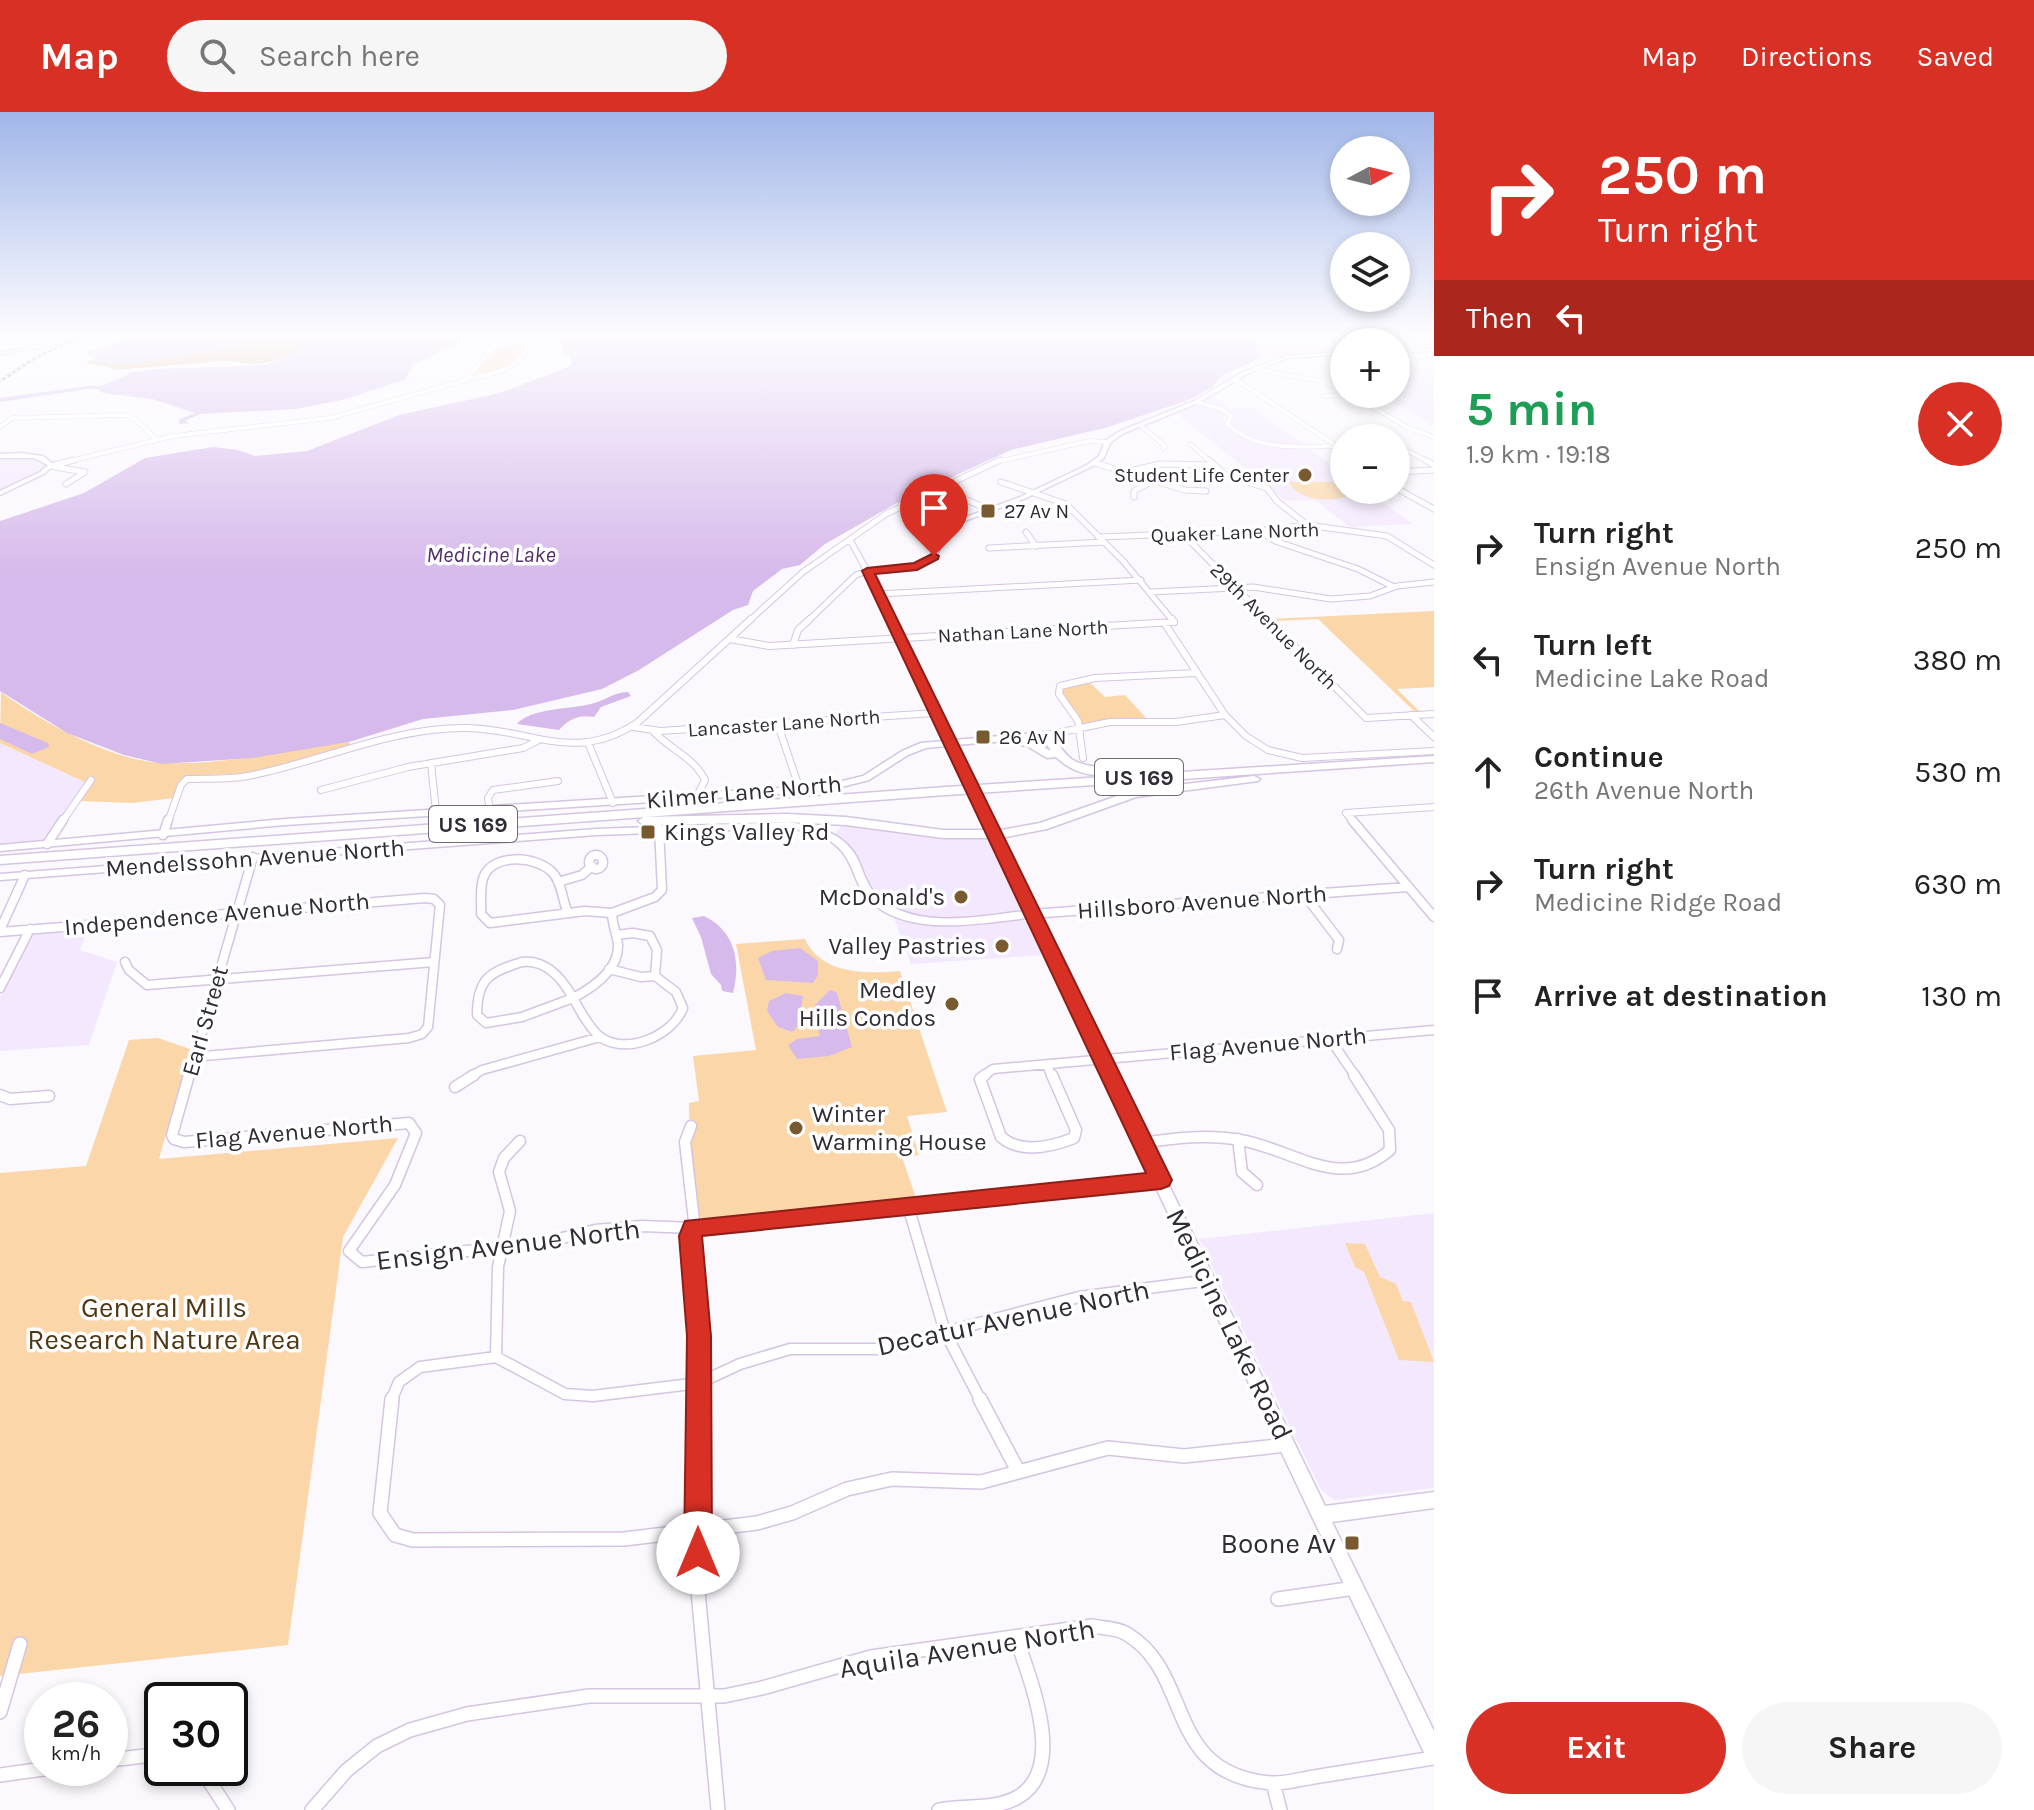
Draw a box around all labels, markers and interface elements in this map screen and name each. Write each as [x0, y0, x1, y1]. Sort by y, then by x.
search box [167, 20, 727, 92]
text: Map [40, 34, 119, 79]
icon: search [195, 34, 239, 78]
text: Search here [259, 38, 420, 74]
text: Map [1642, 40, 1697, 73]
text: Directions [1741, 40, 1873, 73]
text: Saved [1917, 40, 1994, 73]
north arrow [1330, 136, 1410, 216]
map controls [1330, 136, 1410, 504]
text: 250 m [1598, 142, 1767, 207]
icon: right [1466, 144, 1570, 248]
text: Turn right [1598, 209, 1758, 251]
button: layers [1330, 232, 1410, 312]
icon: left [1549, 296, 1593, 340]
text: Then [1466, 300, 1533, 336]
button: + [1330, 328, 1410, 408]
text: 5 min [1466, 381, 1597, 437]
button: close [1918, 382, 2002, 466]
button: − [1330, 424, 1410, 504]
text: 1.9 km · 19:18 [1466, 439, 1611, 470]
place label: Student Life Center [1114, 464, 1290, 487]
marker: Student Life Center [1296, 466, 1314, 484]
pin [900, 474, 968, 556]
icon: arrive [912, 486, 956, 530]
place label: 27 Av N [1004, 500, 1069, 523]
marker: 27 Av N [979, 502, 997, 520]
text: Turn right [1534, 515, 1674, 551]
street label: Quaker Lane North [1150, 518, 1320, 547]
icon: right [1466, 526, 1510, 570]
text: 250 m [1915, 530, 2002, 566]
water label: Medicine Lake [426, 542, 556, 568]
text: Ensign Avenue North [1534, 551, 1781, 582]
street label: 29th Avenue North [1206, 558, 1342, 694]
street label: Nathan Lane North [937, 616, 1109, 647]
text: Turn left [1534, 627, 1652, 663]
icon: left [1466, 638, 1510, 682]
text: 380 m [1913, 642, 2002, 678]
text: Medicine Lake Road [1534, 663, 1769, 694]
street label: Lancaster Lane North [687, 705, 881, 742]
place label: 26 Av N [999, 726, 1066, 749]
marker: 26 Av N [974, 728, 992, 746]
text: Continue [1534, 739, 1664, 775]
icon: ahead [1466, 750, 1510, 794]
text: 530 m [1914, 754, 2002, 790]
road number: US 169 [1095, 759, 1183, 795]
street label: Kilmer Lane North [645, 770, 843, 814]
text: 26th Avenue North [1534, 775, 1754, 806]
road number: US 169 [429, 806, 517, 842]
place label: Kings Valley Rd [664, 818, 830, 846]
marker: Kings Valley Rd [639, 823, 657, 841]
street label: Mendelssohn Avenue North [104, 834, 406, 882]
text: Turn right [1534, 851, 1674, 887]
icon: right [1466, 862, 1510, 906]
text: 630 m [1914, 866, 2002, 902]
street label: Hillsboro Avenue North [1076, 879, 1328, 925]
place label: McDonald's [819, 883, 945, 911]
street label: Independence Avenue North [63, 887, 371, 941]
text: Medicine Ridge Road [1534, 887, 1782, 918]
marker: McDonald's [952, 888, 970, 906]
place label: Valley Pastries [829, 932, 986, 960]
marker: Valley Pastries [993, 937, 1011, 955]
street label: Earl Street [176, 962, 234, 1080]
icon: arrive [1466, 974, 1510, 1018]
place label: Medley Hills Condos [799, 976, 936, 1032]
text: Arrive at destination [1534, 978, 1828, 1014]
text: 130 m [1921, 978, 2002, 1014]
marker: Medley Hills Condos [943, 995, 961, 1013]
street label: Flag Avenue North [1168, 1021, 1368, 1067]
place label: Winter Warming House [812, 1100, 987, 1156]
street label: Flag Avenue North [194, 1109, 394, 1155]
marker: Winter Warming House [787, 1119, 805, 1137]
street label: Medicine Lake Road [1159, 1203, 1300, 1445]
street label: Ensign Avenue North [374, 1212, 642, 1277]
street label: Decatur Avenue North [874, 1272, 1152, 1363]
park label: General Mills Research Nature Area [27, 1291, 301, 1356]
position arrow [656, 1511, 740, 1595]
place label: Boone Av [1221, 1527, 1336, 1560]
marker: Boone Av [1343, 1534, 1361, 1552]
street label: Aquila Avenue North [837, 1612, 1097, 1685]
speed limit sign: 30 [144, 1682, 248, 1786]
text: 26 [52, 1700, 100, 1747]
button: Exit [1466, 1702, 1726, 1794]
button: Share [1742, 1702, 2002, 1794]
text: km/h [51, 1742, 101, 1765]

